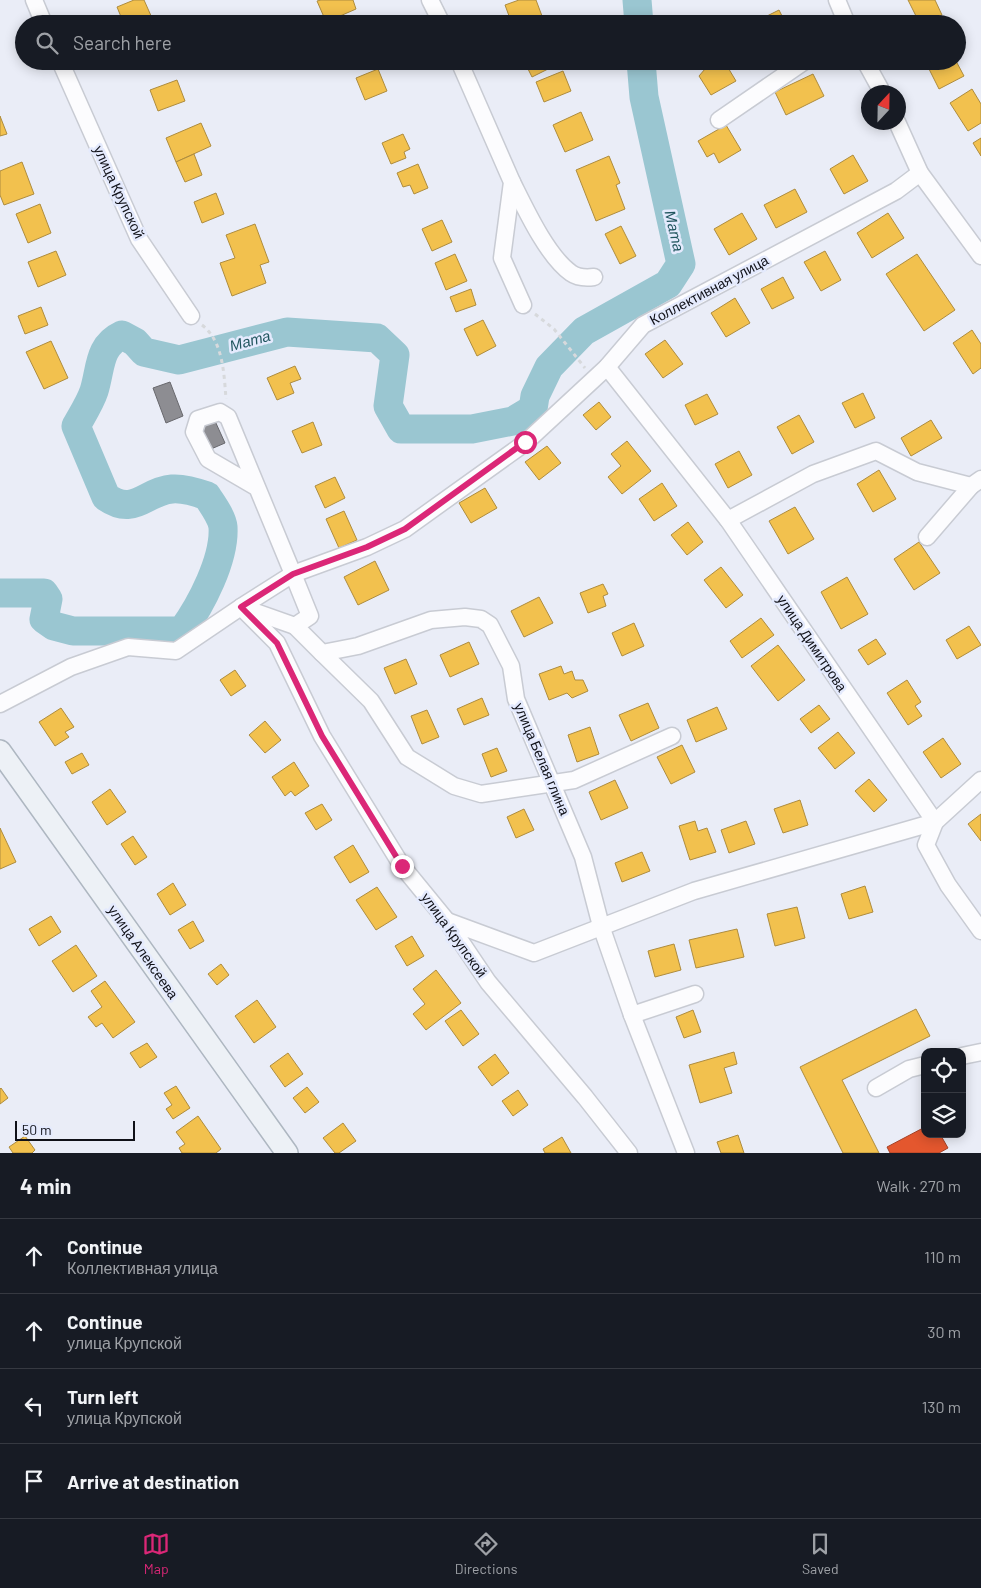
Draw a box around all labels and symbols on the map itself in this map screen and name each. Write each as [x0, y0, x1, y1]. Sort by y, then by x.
north arrow [861, 85, 906, 130]
street label: улица Крупской [91, 143, 148, 241]
water label: Мата [662, 208, 688, 253]
street label: Коллективная улица [646, 251, 771, 328]
water label: Мата [227, 326, 272, 354]
route start [514, 431, 537, 454]
street label: улица Димитрова [774, 591, 851, 695]
street label: улица Белая глина [511, 700, 574, 818]
route end [391, 855, 414, 878]
street label: улица Крупской [418, 889, 491, 980]
street label: улица Алексеева [105, 902, 182, 1002]
scale bar [15, 1118, 135, 1141]

